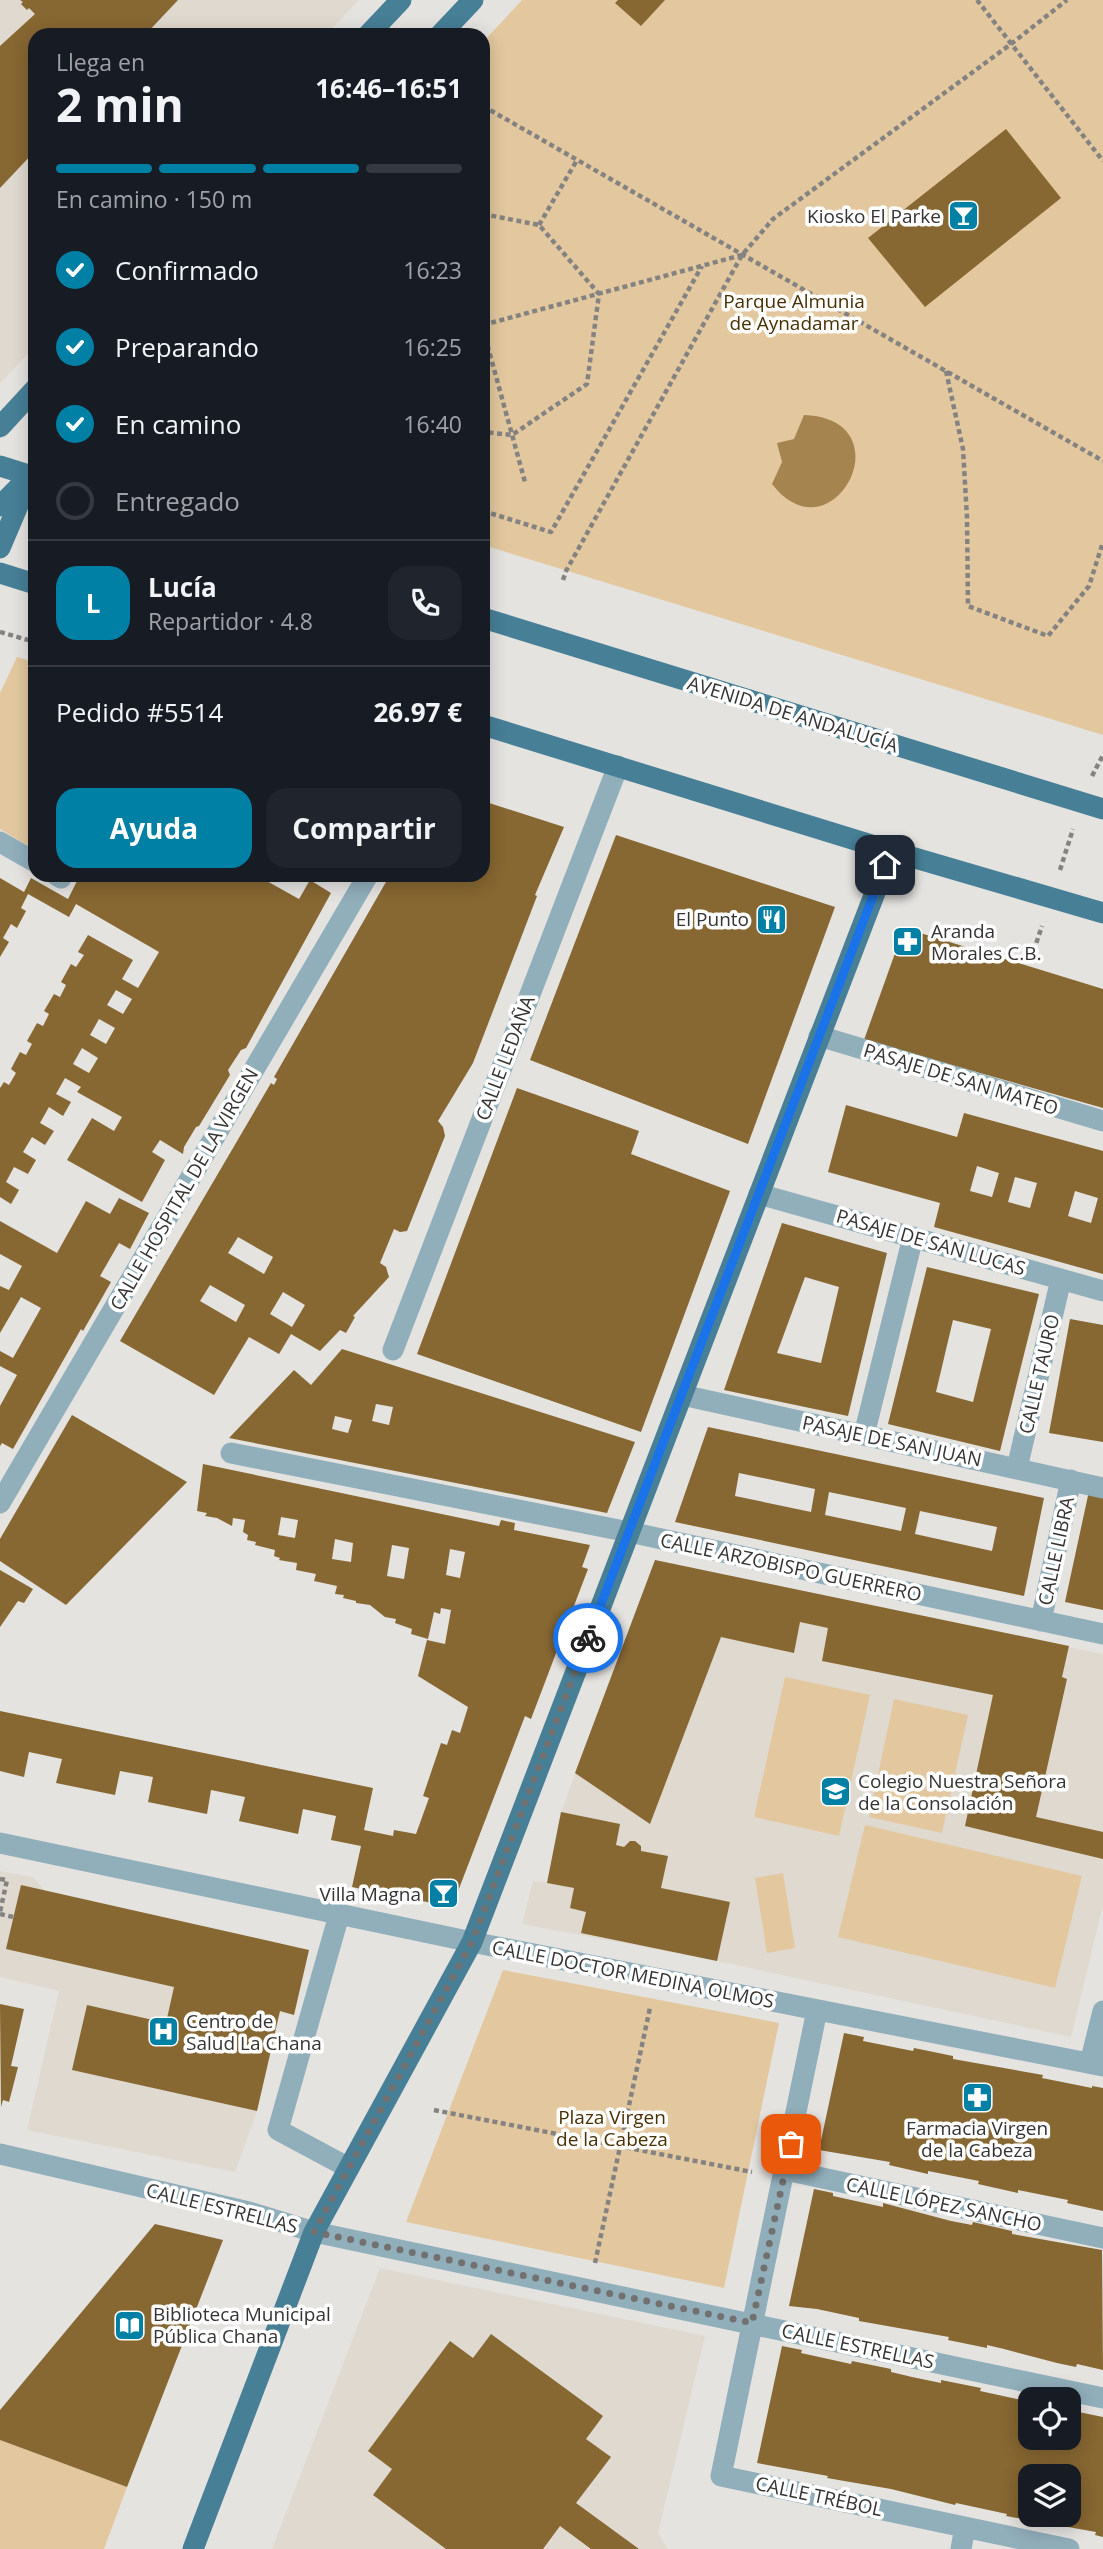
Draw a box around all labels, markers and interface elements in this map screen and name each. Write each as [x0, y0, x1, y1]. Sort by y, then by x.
text: Llega en [56, 46, 145, 78]
text: 16:46–16:51 [315, 70, 462, 106]
text: 2 min [56, 73, 184, 135]
text: En camino · 150 m [56, 183, 252, 215]
bar icon: Kiosko El Parke [947, 199, 981, 233]
place label: Kiosko El Parke [807, 203, 941, 229]
icon: check [56, 251, 94, 289]
text: Confirmado [115, 252, 259, 288]
text: 16:23 [403, 254, 462, 286]
park label: Parque Almunia de Aynadamar [723, 288, 865, 336]
icon: check [56, 328, 94, 366]
text: Preparando [115, 329, 259, 365]
text: 16:25 [403, 331, 462, 363]
icon: check [56, 405, 94, 443]
text: En camino [115, 406, 241, 442]
text: 16:40 [403, 408, 462, 440]
text: Entregado [115, 483, 240, 519]
button: phone [388, 566, 462, 640]
text: Lucía [148, 569, 217, 605]
text: L [86, 585, 100, 621]
text: Repartidor · 4.8 [148, 605, 313, 637]
street label: AVENIDA DE ANDALUCÍA [685, 670, 901, 758]
text: Pedido #5514 [56, 694, 223, 730]
text: 26.97 € [374, 694, 462, 730]
button: Ayuda [56, 788, 252, 868]
button: Compartir [266, 788, 462, 868]
pin [855, 835, 915, 895]
icon: home [866, 846, 904, 884]
restaurant icon: El Punto [755, 902, 789, 936]
place label: El Punto [676, 906, 749, 932]
place label: Aranda Morales C.B. [931, 918, 1042, 966]
pharmacy icon: Aranda Morales C.B. [891, 925, 925, 959]
street label: CALLE LEDAÑA [469, 992, 541, 1124]
street label: PASAJE DE SAN MATEO [860, 1037, 1062, 1121]
street label: CALLE HOSPITAL DE LA VIRGEN [104, 1063, 264, 1315]
street label: PASAJE DE SAN LUCAS [833, 1203, 1029, 1281]
street label: CALLE TAURO [1013, 1312, 1065, 1436]
street label: PASAJE DE SAN JUAN [800, 1409, 984, 1473]
street label: CALLE LIBRA [1032, 1494, 1080, 1608]
street label: CALLE ARZOBISPO GUERRERO [658, 1527, 924, 1607]
courier [553, 1603, 623, 1673]
icon: bike [569, 1619, 607, 1657]
place label: Colegio Nuestra Señora de la Consolación [858, 1768, 1067, 1816]
school or university icon: Colegio Nuestra Señora de la Consolación [818, 1775, 852, 1809]
bar icon: Villa Magna [427, 1877, 461, 1911]
place label: Villa Magna [320, 1881, 421, 1907]
street label: CALLE DOCTOR MEDINA OLMOS [490, 1934, 776, 2014]
place label: Centro de Salud La Chana [186, 2008, 322, 2056]
hospital icon: Centro de Salud La Chana [146, 2015, 180, 2049]
pharmacy icon: Farmacia Virgen de la Cabeza [960, 2080, 994, 2114]
park label: Plaza Virgen de la Cabeza [556, 2104, 668, 2152]
pin [761, 2114, 821, 2174]
place label: Farmacia Virgen de la Cabeza [906, 2115, 1048, 2163]
icon: bag [772, 2125, 810, 2163]
street label: CALLE LÓPEZ SANCHO [844, 2171, 1044, 2237]
street label: CALLE ESTRELLAS [144, 2177, 300, 2239]
place label: Biblioteca Municipal Pública Chana [153, 2301, 331, 2349]
library icon: Biblioteca Municipal Pública Chana [113, 2308, 147, 2342]
street label: CALLE ESTRELLAS [779, 2317, 937, 2375]
map controls [1018, 2387, 1081, 2527]
button: locate [1018, 2387, 1081, 2450]
button: layers [1018, 2464, 1081, 2527]
street label: CALLE TRÉBOL [753, 2470, 885, 2522]

